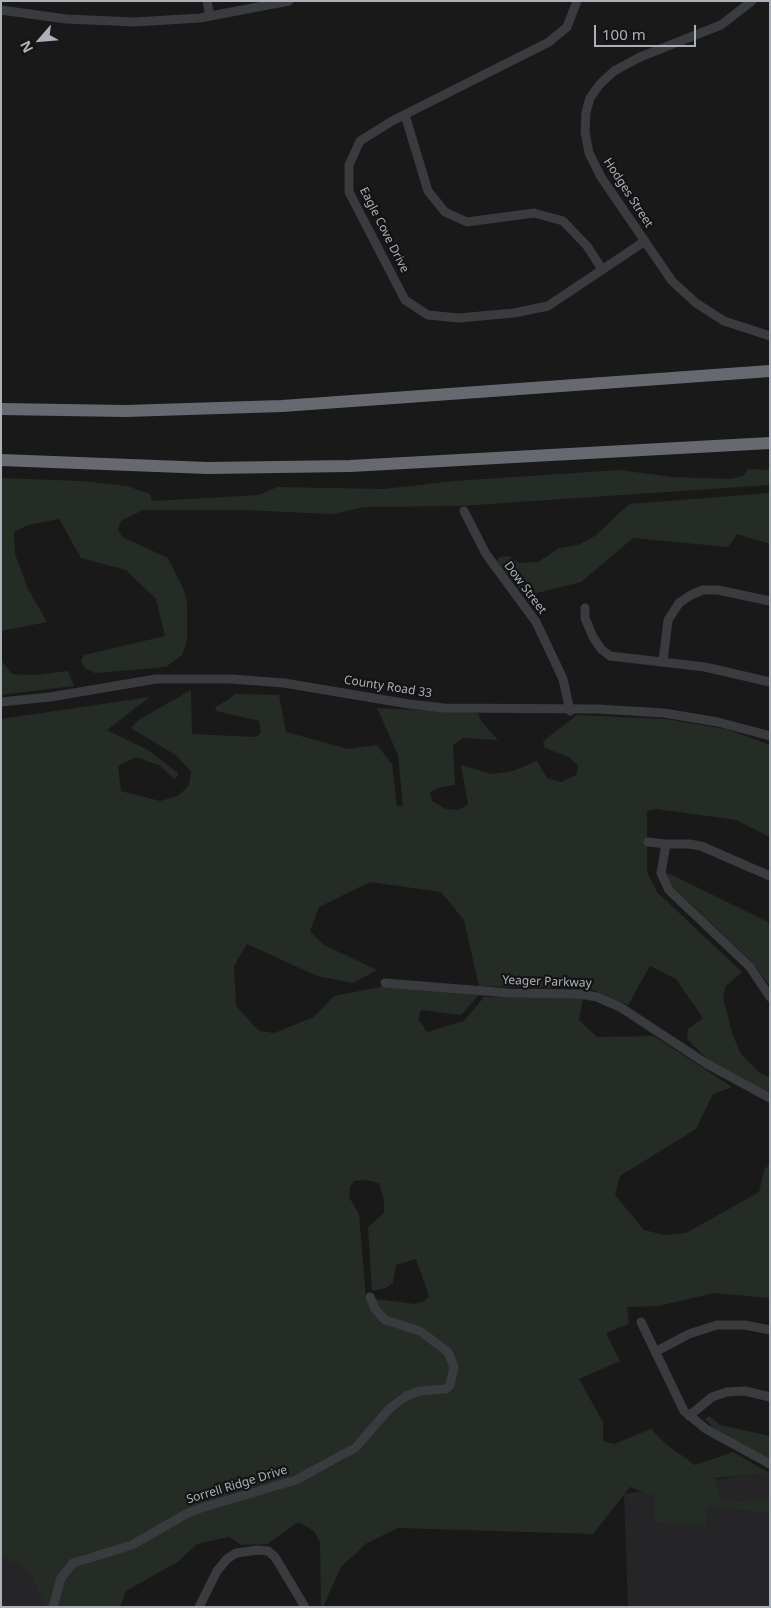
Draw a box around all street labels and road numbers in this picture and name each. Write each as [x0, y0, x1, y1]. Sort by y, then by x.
street label: Hodges Street [600, 156, 656, 230]
street label: Eagle Cove Drive [356, 185, 412, 275]
street label: Dow Street [501, 559, 549, 617]
street label: County Road 33 [343, 673, 433, 701]
street label: Yeager Parkway [502, 973, 592, 991]
street label: Sorrell Ridge Drive [185, 1463, 289, 1507]

